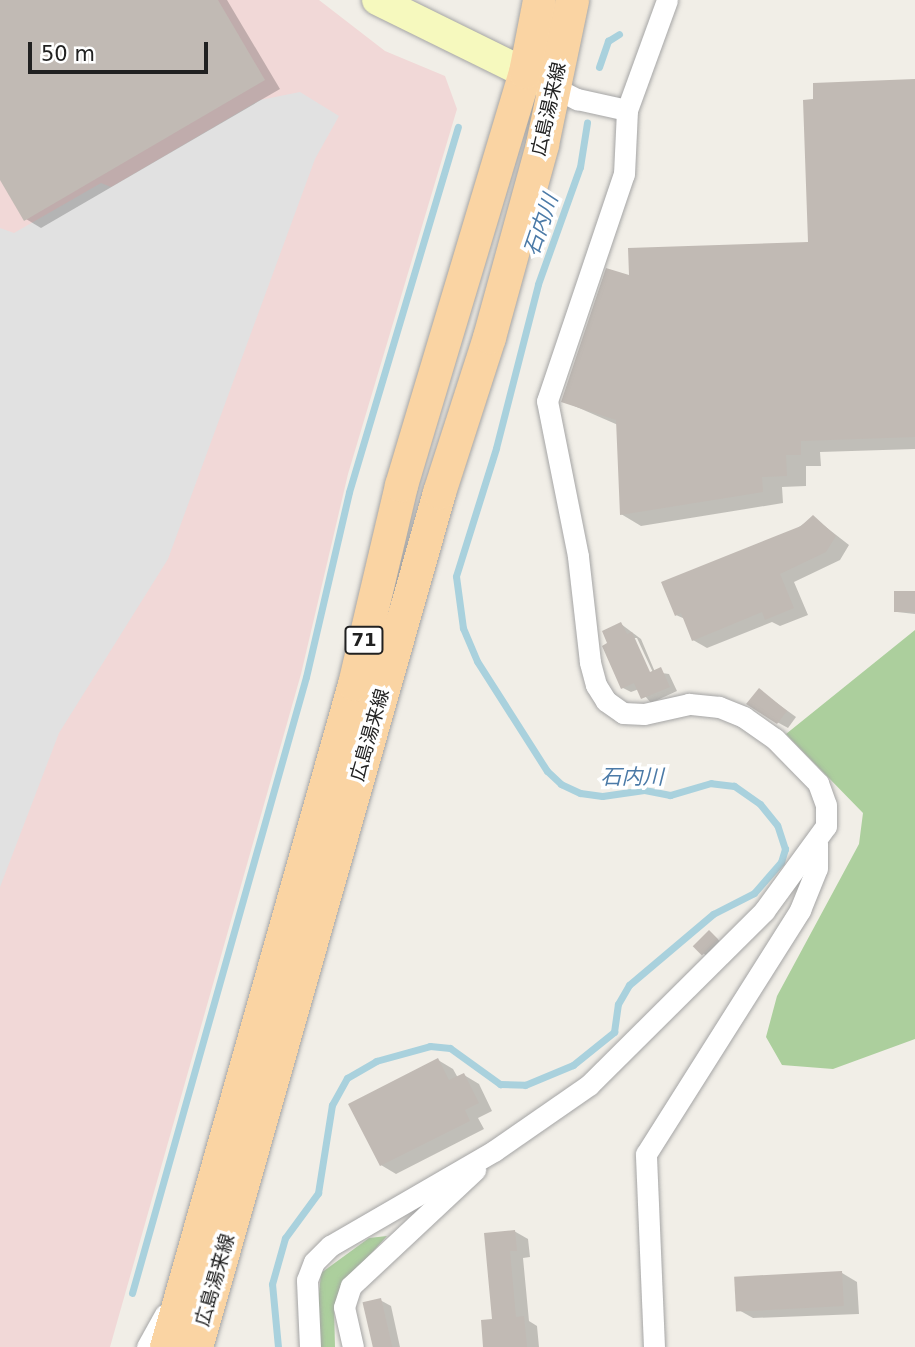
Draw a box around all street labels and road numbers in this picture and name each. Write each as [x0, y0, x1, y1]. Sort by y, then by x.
street label: 広島湯来線 [527, 60, 571, 158]
road number: 71 [343, 626, 385, 654]
street label: 広島湯来線 [346, 686, 394, 784]
street label: 広島湯来線 [191, 1231, 239, 1329]

